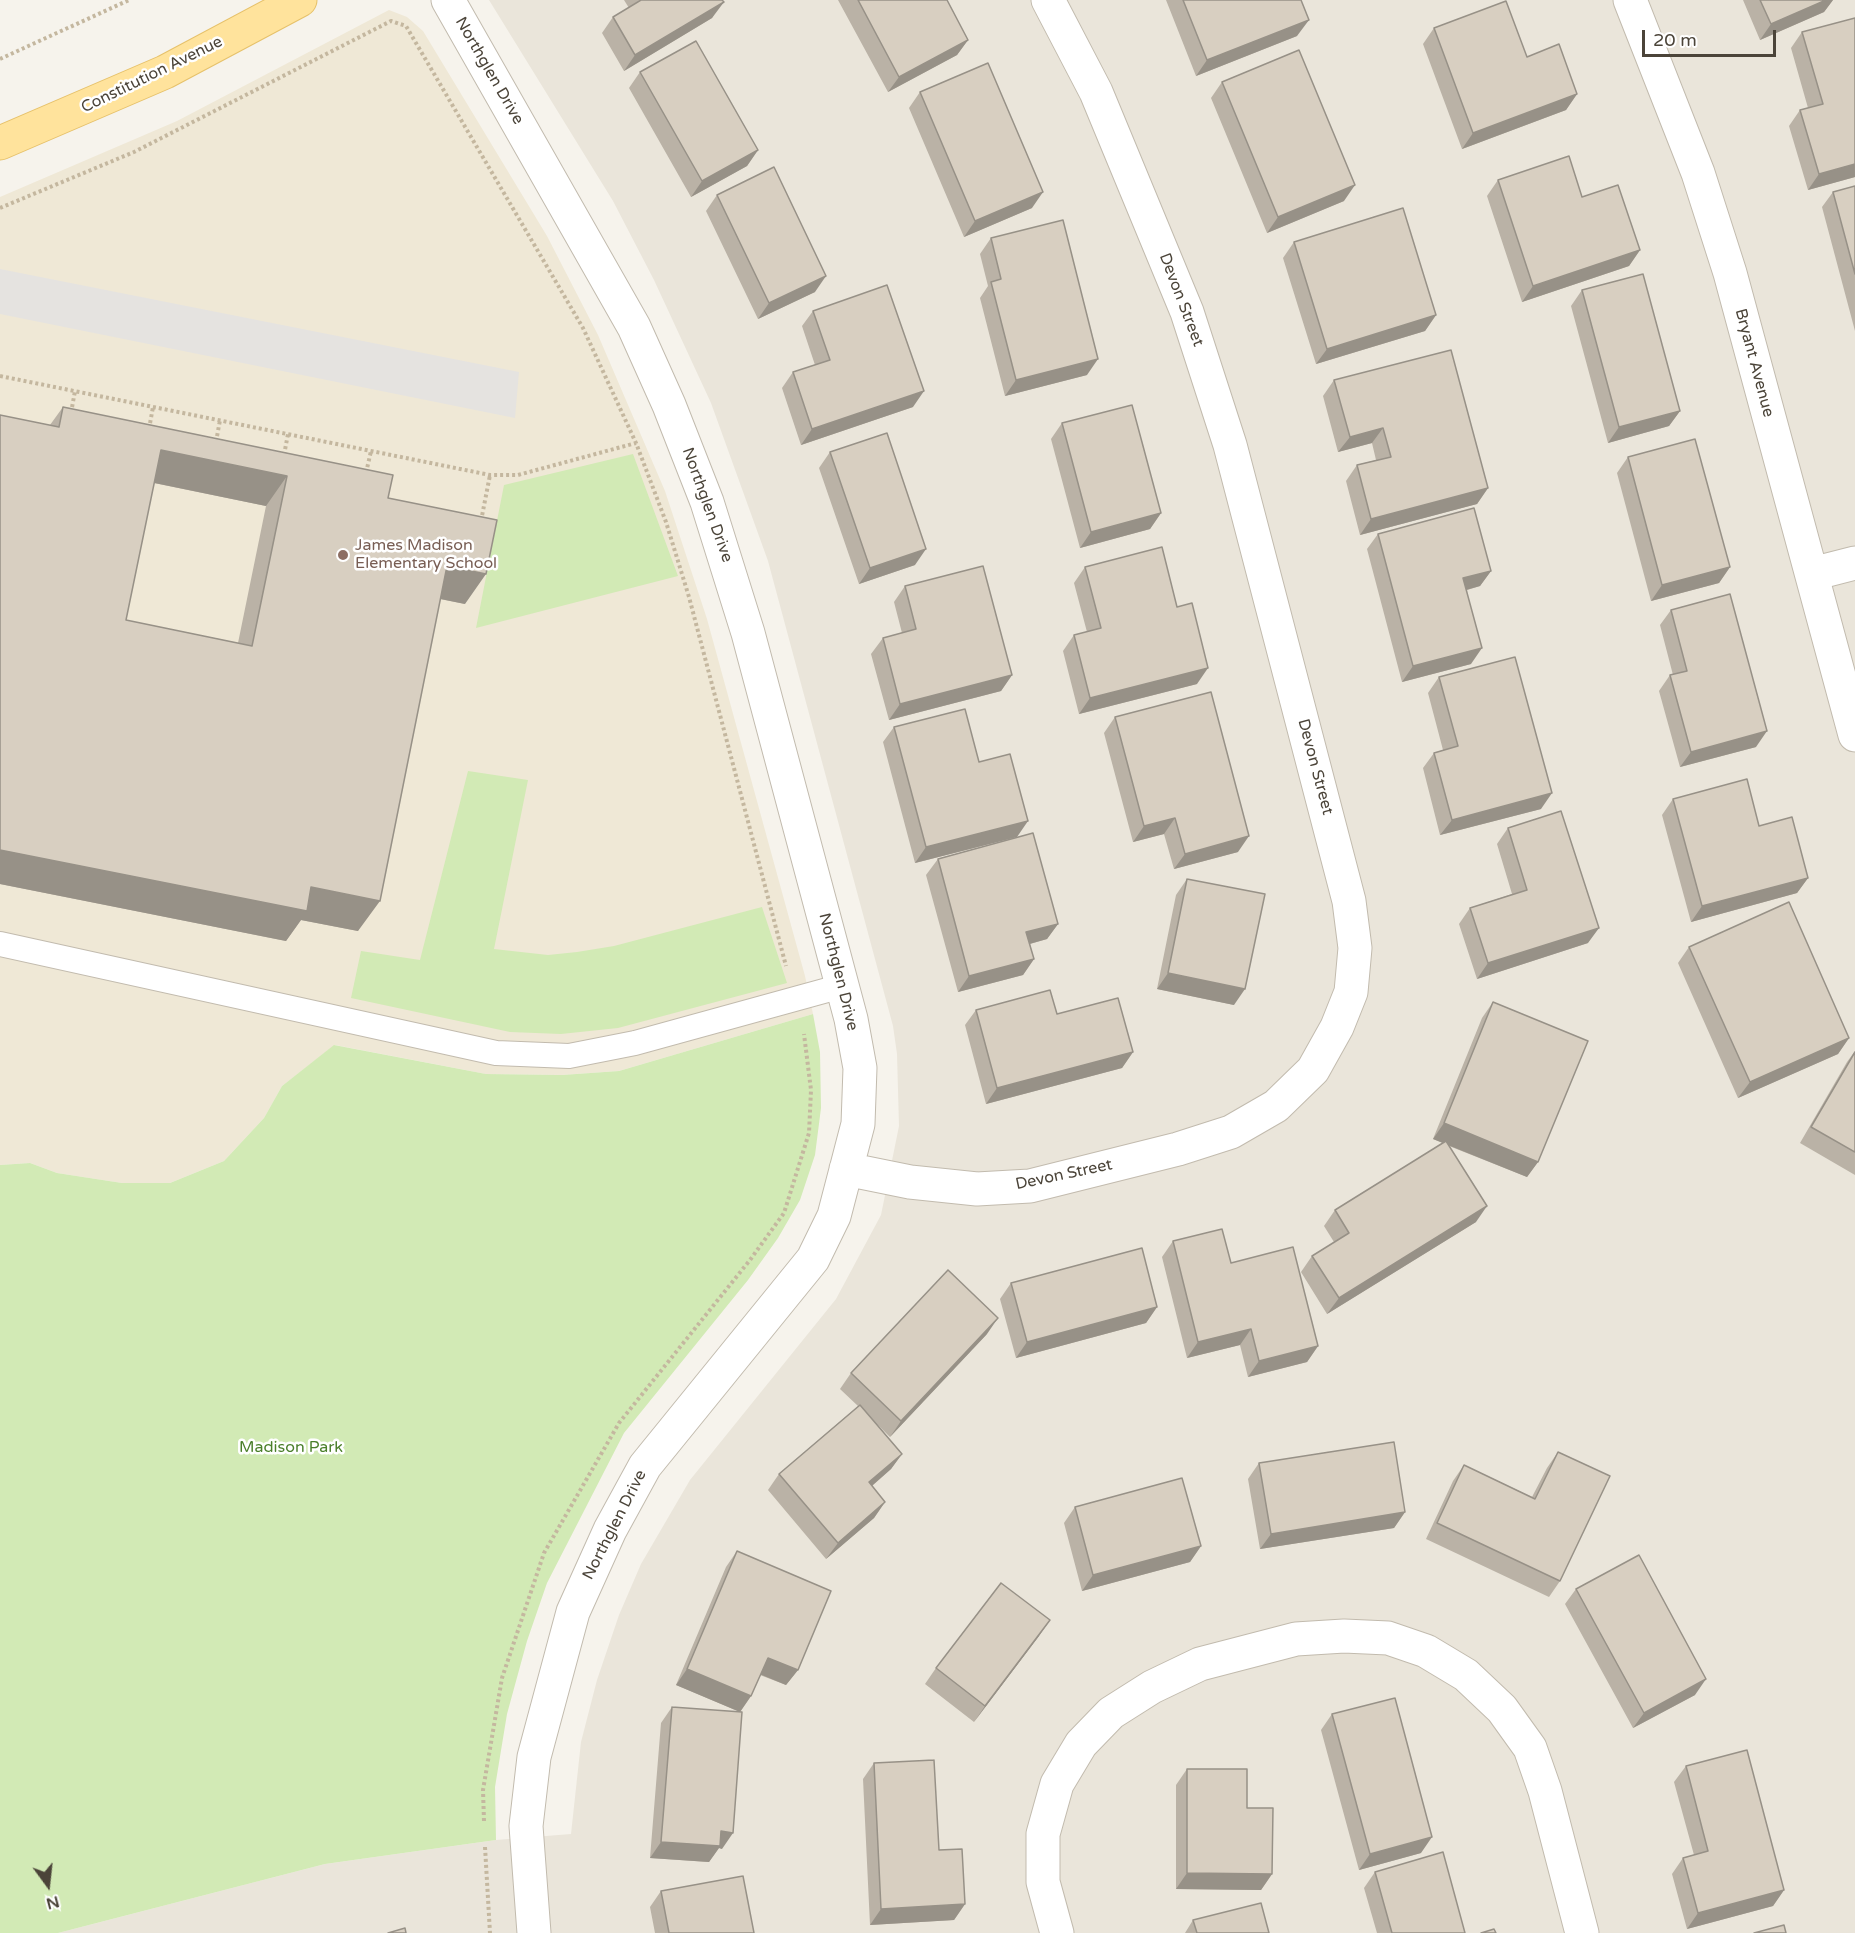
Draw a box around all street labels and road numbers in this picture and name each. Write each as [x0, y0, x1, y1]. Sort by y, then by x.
street label: Northglen Drive [450, 14, 528, 128]
street label: Constitution Avenue [78, 32, 226, 118]
street label: Devon Street [1154, 251, 1208, 349]
street label: Bryant Avenue [1730, 307, 1778, 419]
street label: Northglen Drive [677, 445, 737, 565]
street label: Devon Street [1293, 717, 1337, 817]
street label: Northglen Drive [814, 911, 862, 1033]
street label: Devon Street [1014, 1155, 1114, 1195]
street label: Northglen Drive [579, 1467, 651, 1583]

